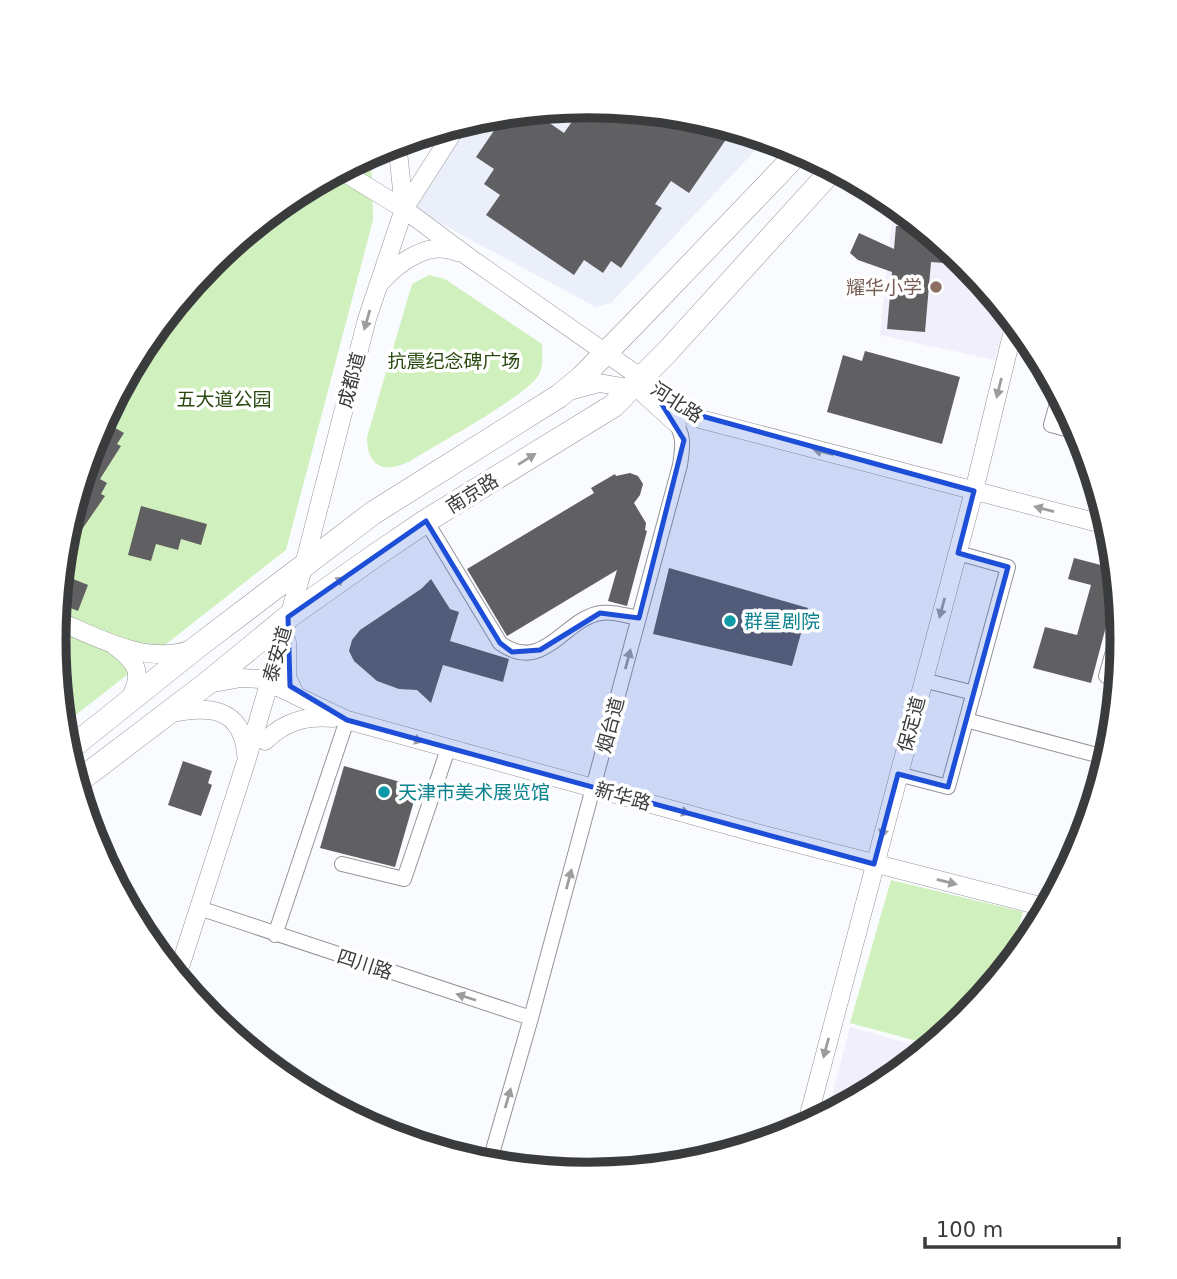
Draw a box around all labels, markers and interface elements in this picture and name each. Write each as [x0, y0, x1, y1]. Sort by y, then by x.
place label: 耀华小学 [846, 276, 922, 298]
marker: 耀华小学 [928, 279, 944, 295]
one-way arrow [361, 310, 371, 331]
street label: 成都道 [333, 350, 369, 410]
park label: 抗震纪念碑广场 [387, 350, 521, 372]
street label: 河北路 [647, 377, 707, 427]
one-way arrow [993, 377, 1004, 399]
park label: 五大道公园 [176, 388, 272, 410]
one-way arrow [812, 446, 834, 457]
one-way arrow [517, 453, 536, 465]
street label: 南京路 [442, 469, 502, 517]
one-way arrow [1033, 503, 1055, 514]
one-way arrow [327, 576, 345, 590]
one-way arrow [937, 598, 947, 619]
place label: 群星剧院 [744, 610, 820, 632]
marker: 群星剧院 [722, 613, 738, 629]
street label: 泰安道 [259, 624, 295, 684]
one-way arrow [623, 648, 634, 670]
street label: 保定道 [893, 694, 929, 754]
street label: 烟台道 [592, 695, 628, 755]
one-way arrow [403, 734, 424, 744]
street label: 新华路 [593, 778, 653, 814]
place label: 天津市美术展览馆 [398, 781, 550, 803]
marker: 天津市美术展览馆 [376, 784, 392, 800]
one-way arrow [669, 807, 690, 817]
one-way arrow [878, 817, 889, 839]
one-way arrow [564, 868, 574, 889]
one-way arrow [936, 877, 958, 888]
street label: 四川路 [334, 945, 396, 983]
one-way arrow [456, 991, 477, 1002]
one-way arrow [821, 1038, 831, 1059]
one-way arrow [503, 1088, 513, 1109]
scale bar [925, 1206, 1119, 1250]
text: 100 m [936, 1218, 1003, 1242]

